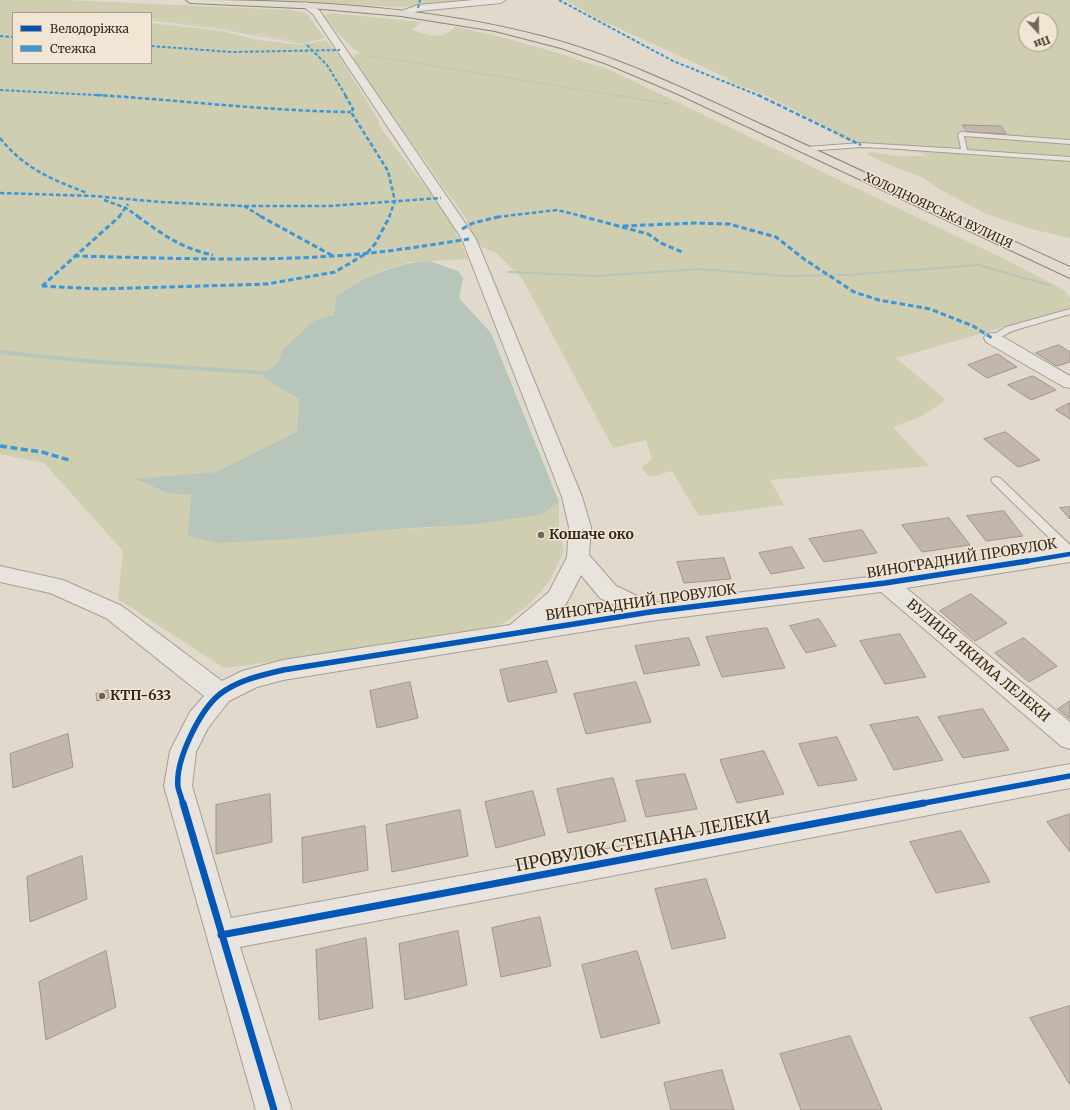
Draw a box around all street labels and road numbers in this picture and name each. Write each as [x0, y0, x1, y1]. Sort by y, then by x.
street label: ХОЛОДНОЯРСЬКА ВУЛИЦЯ [861, 170, 1015, 252]
street label: ВИНОГРАДНИЙ ПРОВУЛОК [866, 536, 1058, 582]
street label: ВИНОГРАДНИЙ ПРОВУЛОК [545, 581, 737, 625]
street label: ВУЛИЦЯ ЯКИМА ЛЕЛЕКИ [903, 596, 1053, 726]
street label: ПРОВУЛОК СТЕПАНА ЛЕЛЕКИ [514, 807, 772, 877]

